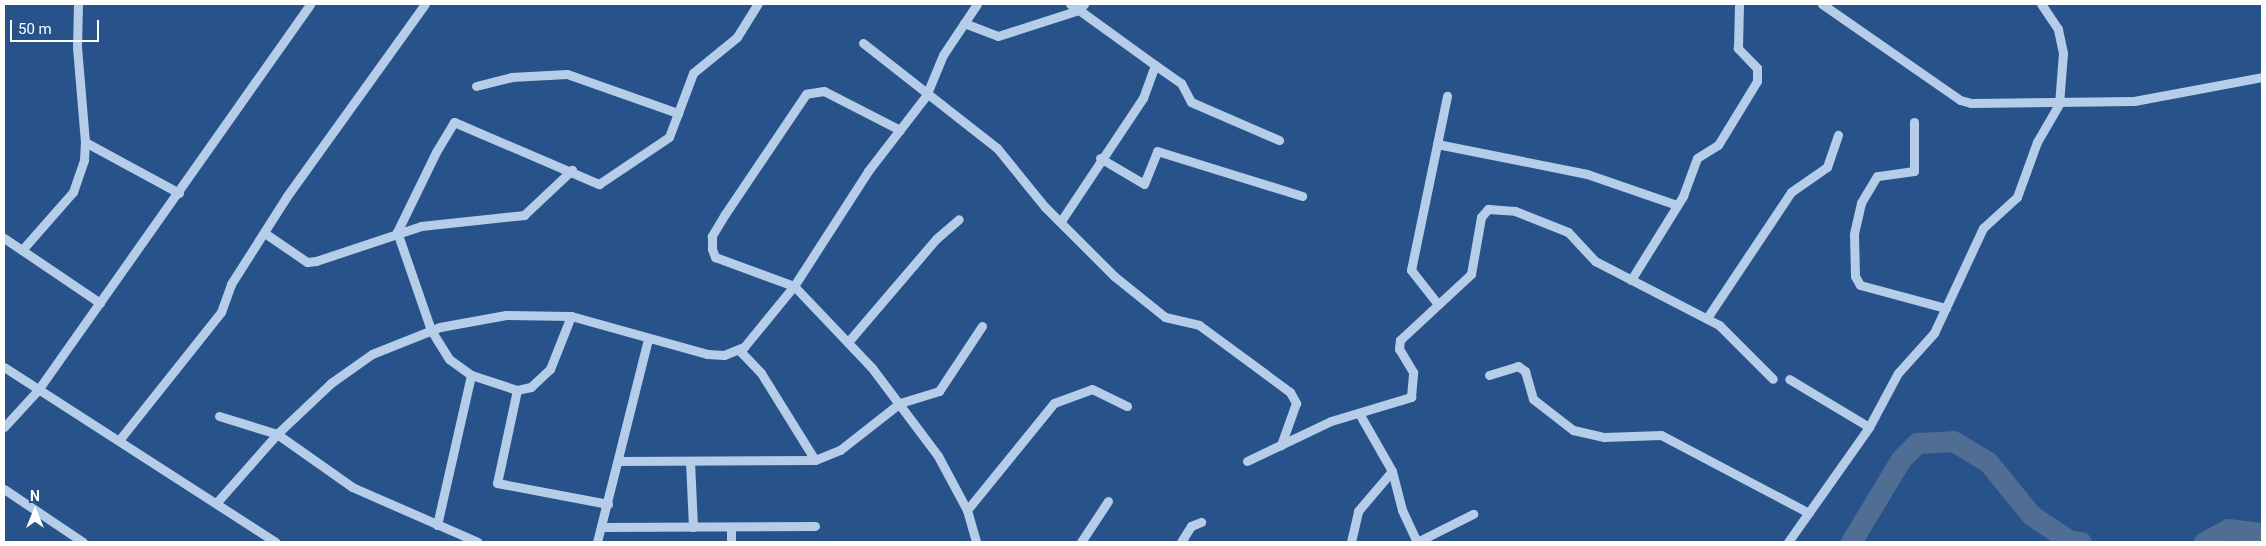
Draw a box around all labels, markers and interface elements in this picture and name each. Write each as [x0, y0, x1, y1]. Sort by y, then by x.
scale bar [12, 10, 101, 42]
text: 50 m [18, 20, 52, 38]
north arrow [10, 486, 60, 536]
text: N [30, 488, 40, 504]

